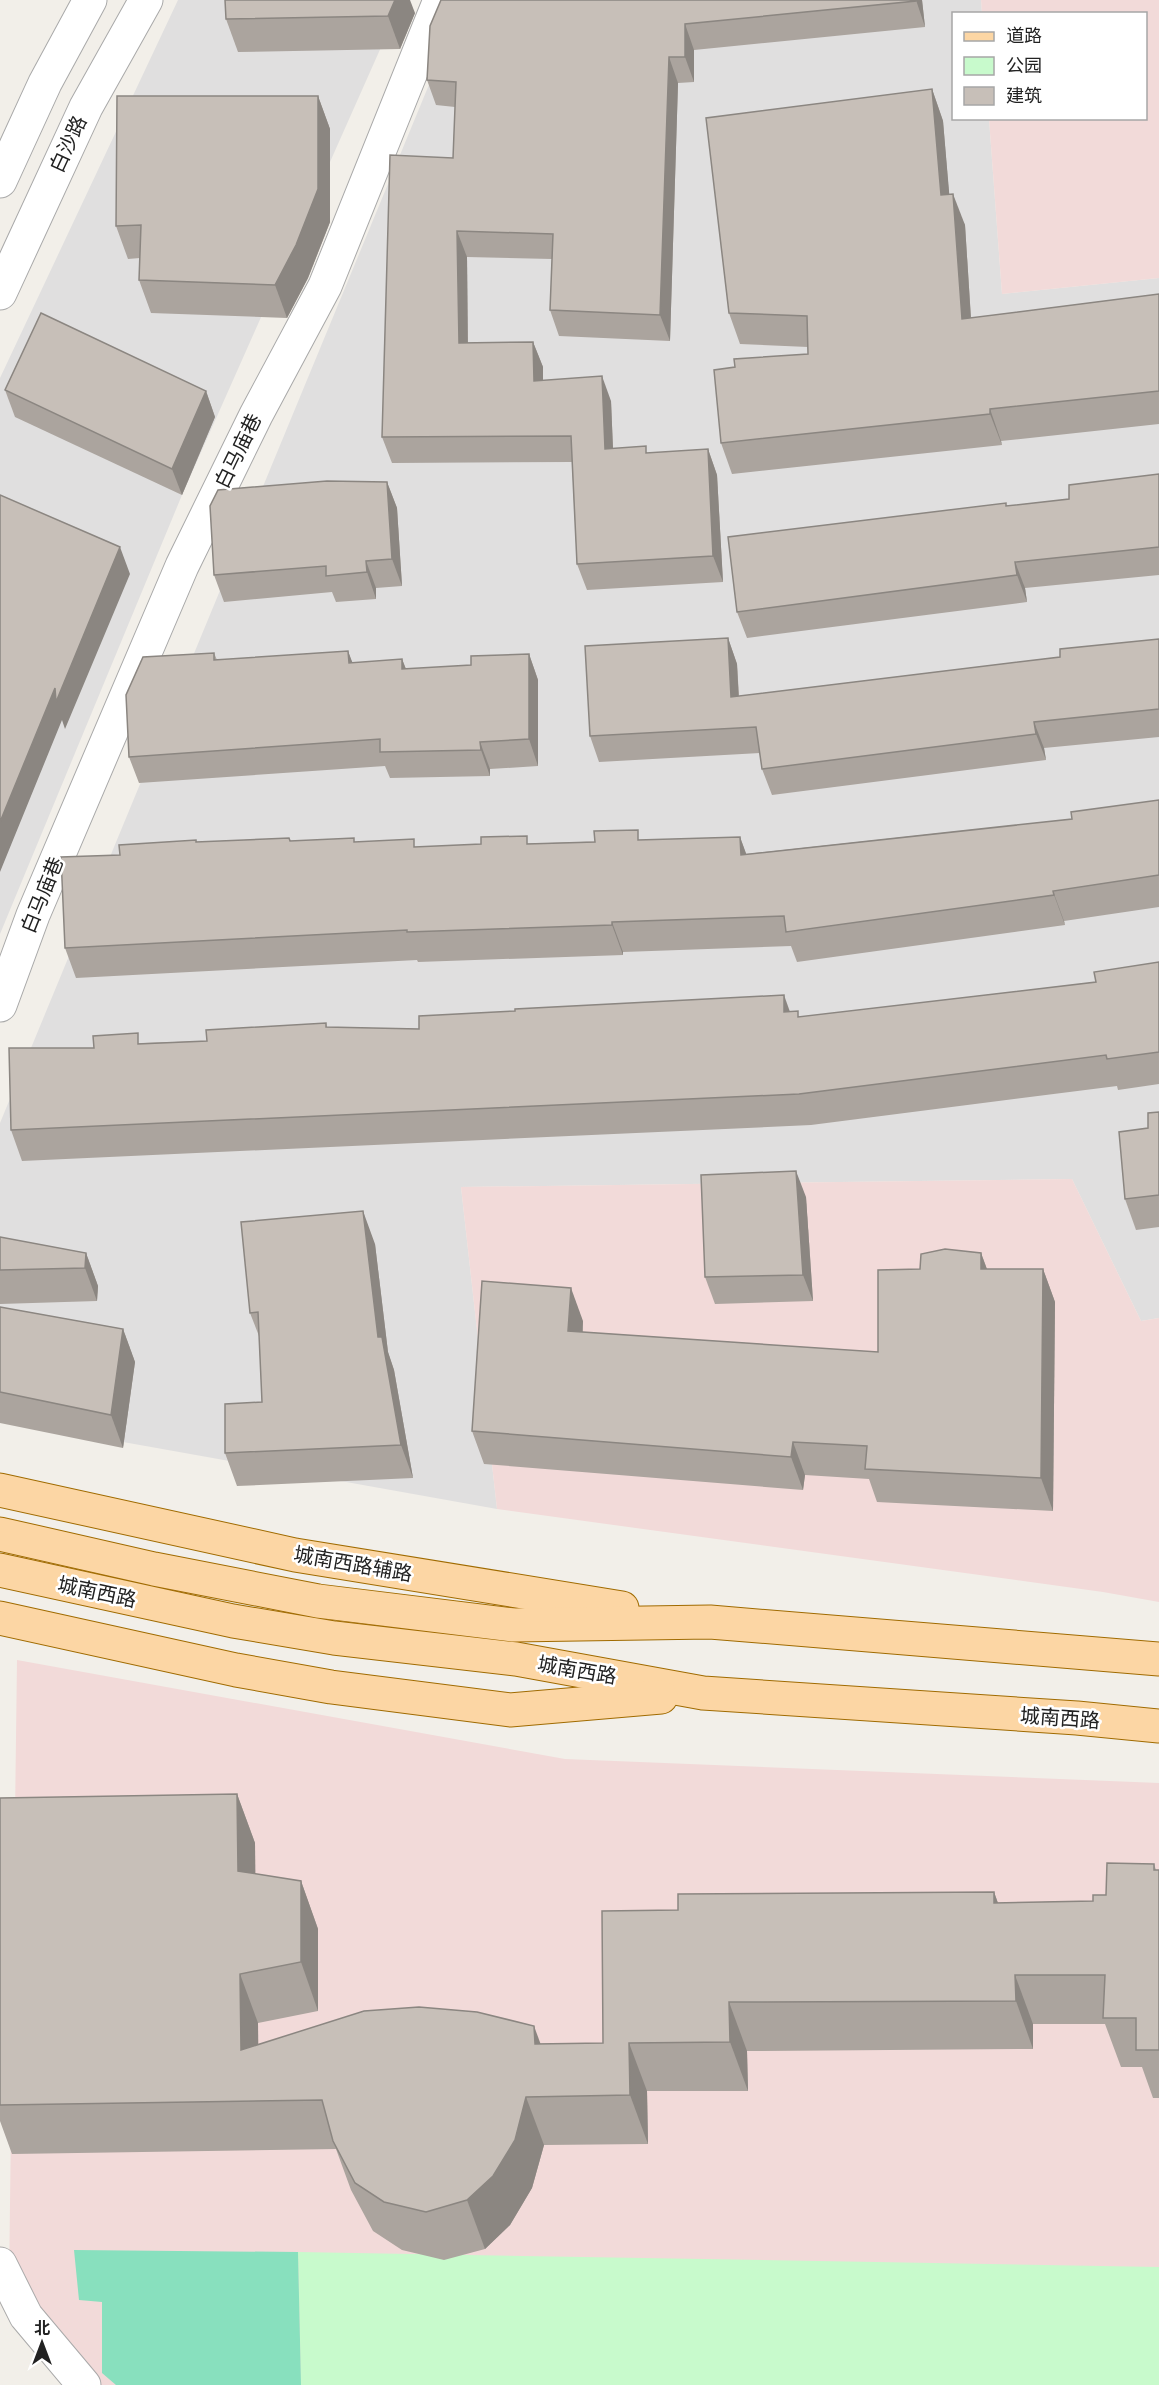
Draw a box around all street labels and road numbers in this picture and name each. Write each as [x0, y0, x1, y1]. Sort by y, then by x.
street label: 白沙路 [44, 112, 92, 176]
street label: 白马庙巷 [210, 410, 266, 492]
street label: 白马庙巷 [16, 853, 68, 937]
street label: 城南西路辅路 [292, 1542, 414, 1586]
street label: 城南西路 [55, 1572, 139, 1612]
street label: 城南西路 [536, 1651, 618, 1689]
street label: 城南西路 [1019, 1703, 1101, 1733]

